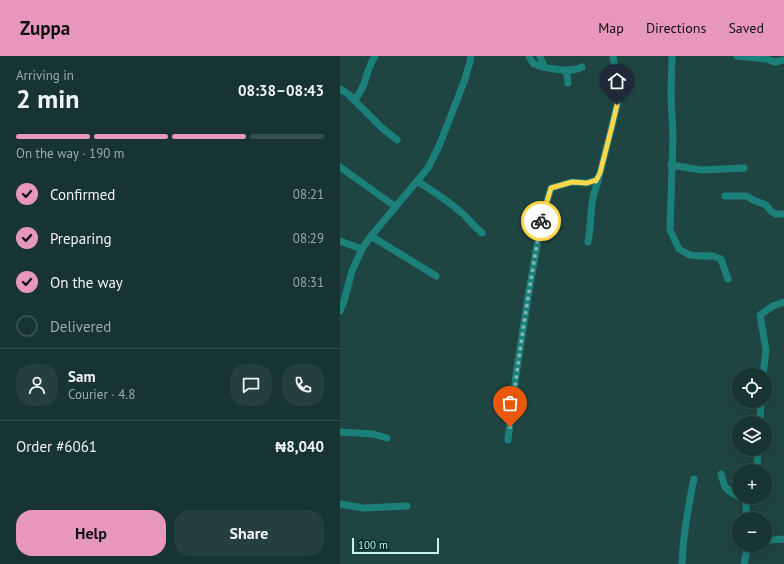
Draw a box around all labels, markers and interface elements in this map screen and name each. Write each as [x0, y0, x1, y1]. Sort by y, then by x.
text: Zuppa [20, 16, 70, 40]
text: Map [598, 19, 624, 37]
text: Directions [646, 19, 706, 37]
text: Saved [728, 19, 764, 37]
pin [600, 64, 634, 105]
text: Arriving in [16, 67, 74, 84]
icon: home [606, 70, 628, 92]
text: 08:38–08:43 [238, 81, 324, 100]
text: 2 min [16, 82, 79, 115]
text: On the way · 190 m [16, 145, 124, 162]
icon: check [16, 183, 38, 205]
text: Confirmed [50, 185, 115, 204]
text: 08:21 [293, 186, 324, 203]
courier [521, 201, 561, 241]
icon: bike [530, 210, 552, 232]
icon: check [16, 227, 38, 249]
text: Preparing [50, 229, 112, 248]
text: 08:29 [293, 230, 324, 247]
icon: check [16, 271, 38, 293]
text: On the way [50, 273, 123, 292]
text: 08:31 [293, 274, 324, 291]
text: Delivered [50, 317, 111, 336]
button: person [16, 364, 58, 406]
button: chat [230, 364, 272, 406]
button: phone [282, 364, 324, 406]
text: Sam [68, 367, 95, 386]
map controls [732, 368, 772, 552]
button: locate [732, 368, 772, 408]
text: Courier · 4.8 [68, 386, 135, 403]
pin [493, 386, 527, 427]
icon: bag [499, 392, 521, 414]
button: layers [732, 416, 772, 456]
text: Order #6061 [16, 437, 97, 456]
text: ₦8,040 [275, 437, 324, 456]
button: + [732, 464, 772, 504]
button: Help [16, 510, 166, 556]
button: Share [174, 510, 324, 556]
button: − [732, 512, 772, 552]
scale bar [352, 536, 439, 555]
text: 100 m [358, 538, 388, 552]

